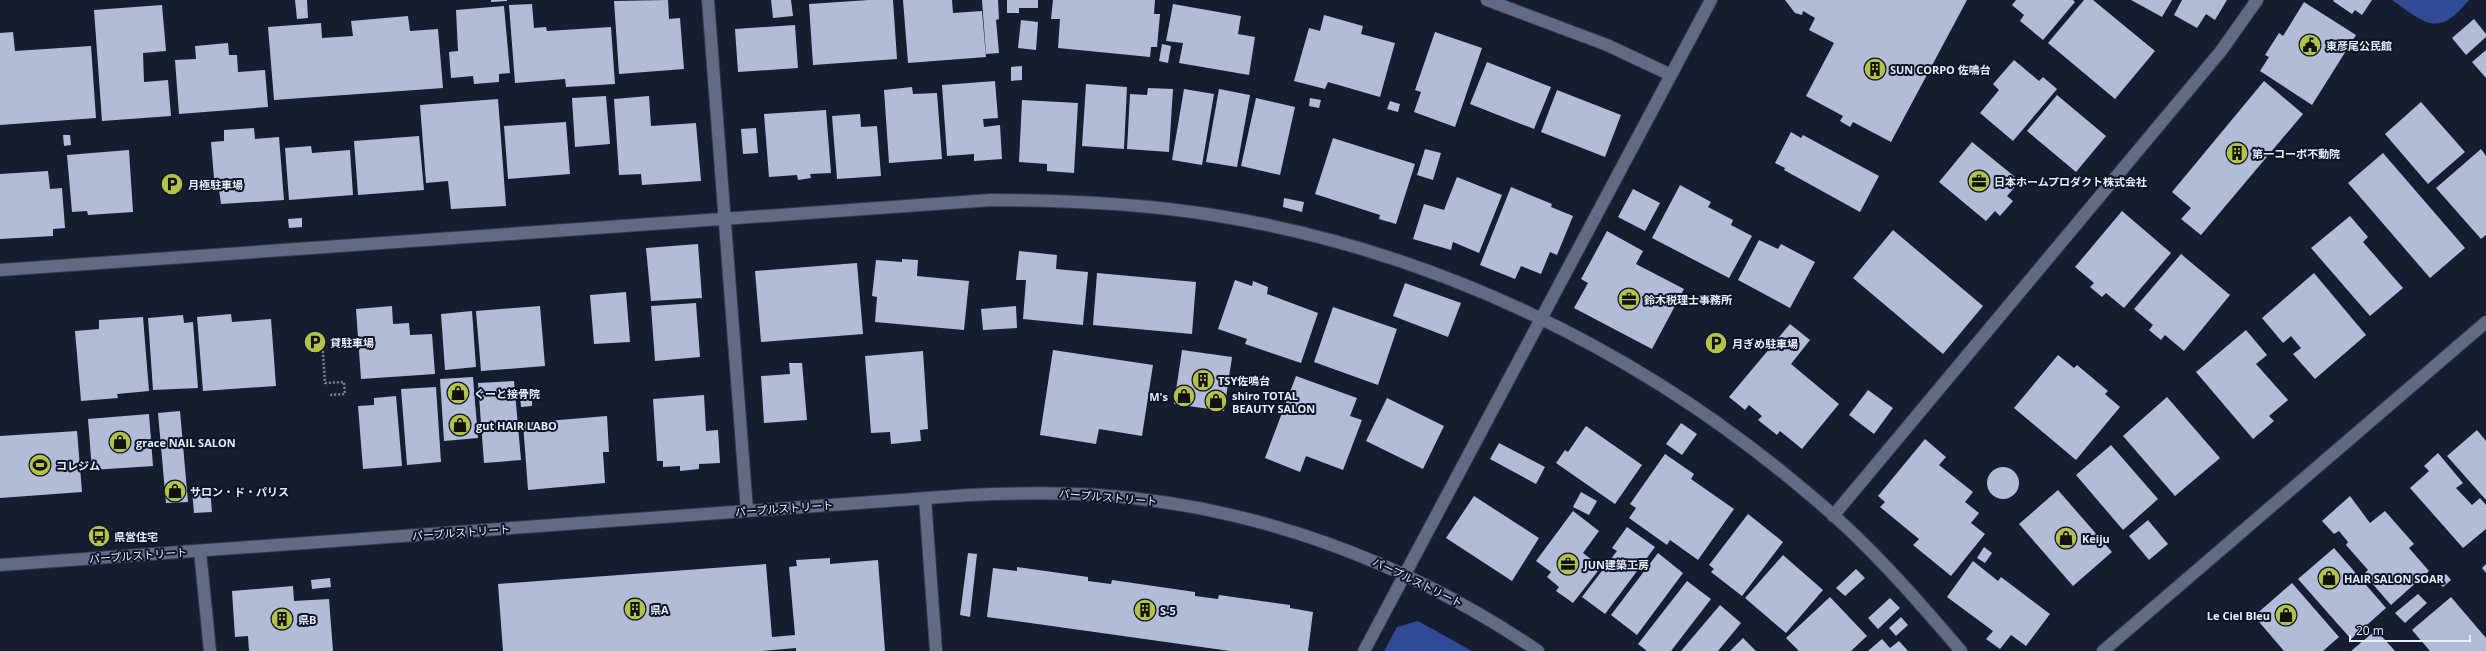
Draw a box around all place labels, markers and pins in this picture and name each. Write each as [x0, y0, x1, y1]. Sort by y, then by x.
public building icon: 東彦尾公民館 [2297, 32, 2323, 58]
place label: 東彦尾公民館 [2326, 38, 2392, 53]
building icon: SUN CORPO 佐鳴台 [1862, 56, 1888, 82]
place label: SUN CORPO 佐鳴台 [1890, 62, 1991, 77]
building icon: 第一コーポ不動院 [2224, 140, 2250, 166]
place label: 第一コーポ不動院 [2252, 146, 2340, 161]
office icon: 日本ホームプロダクト株式会社 [1966, 168, 1992, 194]
parking icon: 月極駐車場 [159, 171, 185, 197]
place label: 日本ホームプロダクト株式会社 [1994, 174, 2147, 189]
place label: 月極駐車場 [188, 177, 243, 192]
office icon: 鈴木税理士事務所 [1616, 286, 1642, 312]
place label: 鈴木税理士事務所 [1644, 292, 1732, 307]
parking icon: 貸駐車場 [302, 329, 328, 355]
parking icon: 月ぎめ駐車場 [1703, 330, 1729, 356]
place label: 貸駐車場 [330, 335, 374, 350]
place label: 月ぎめ駐車場 [1732, 336, 1798, 351]
building icon: TSY佐鳴台 [1190, 367, 1216, 393]
place label: TSY佐鳴台 [1218, 373, 1270, 388]
shop icon: ぐーと接骨院 [445, 380, 471, 406]
shop icon: M's [1171, 383, 1197, 409]
place label: ぐーと接骨院 [474, 386, 540, 401]
shop icon: shiro TOTAL BEAUTY SALON [1203, 388, 1229, 414]
place label: shiro TOTAL BEAUTY SALON [1232, 388, 1315, 416]
place label: M's [1149, 389, 1169, 404]
shop icon: gut HAIR LABO [447, 412, 473, 438]
place label: gut HAIR LABO [476, 418, 557, 433]
shop icon: grace NAIL SALON [107, 429, 133, 455]
place label: grace NAIL SALON [136, 435, 236, 450]
sports icon: コレジム [27, 452, 53, 478]
place label: コレジム [56, 458, 100, 473]
shop icon: サロン・ド・パリス [162, 478, 188, 504]
place label: サロン・ド・パリス [190, 484, 289, 499]
bus stop icon: 県営住宅 [86, 523, 112, 549]
shop icon: Keiju [2053, 525, 2079, 551]
place label: 県営住宅 [114, 529, 158, 544]
place label: Keiju [2082, 531, 2110, 546]
office icon: JUN建築工房 [1555, 551, 1581, 577]
place label: JUN建築工房 [1583, 557, 1649, 572]
shop icon: HAIR SALON SOAR [2316, 565, 2342, 591]
place label: HAIR SALON SOAR [2344, 571, 2445, 586]
building icon: 県A [622, 596, 648, 622]
building icon: S-5 [1132, 597, 1158, 623]
place label: 県A [650, 602, 669, 617]
shop icon: Le Ciel Bleu [2273, 602, 2299, 628]
place label: S-5 [1160, 603, 1176, 618]
building icon: 県B [269, 606, 295, 632]
place label: Le Ciel Bleu [2207, 608, 2270, 623]
place label: 県B [298, 612, 316, 627]

